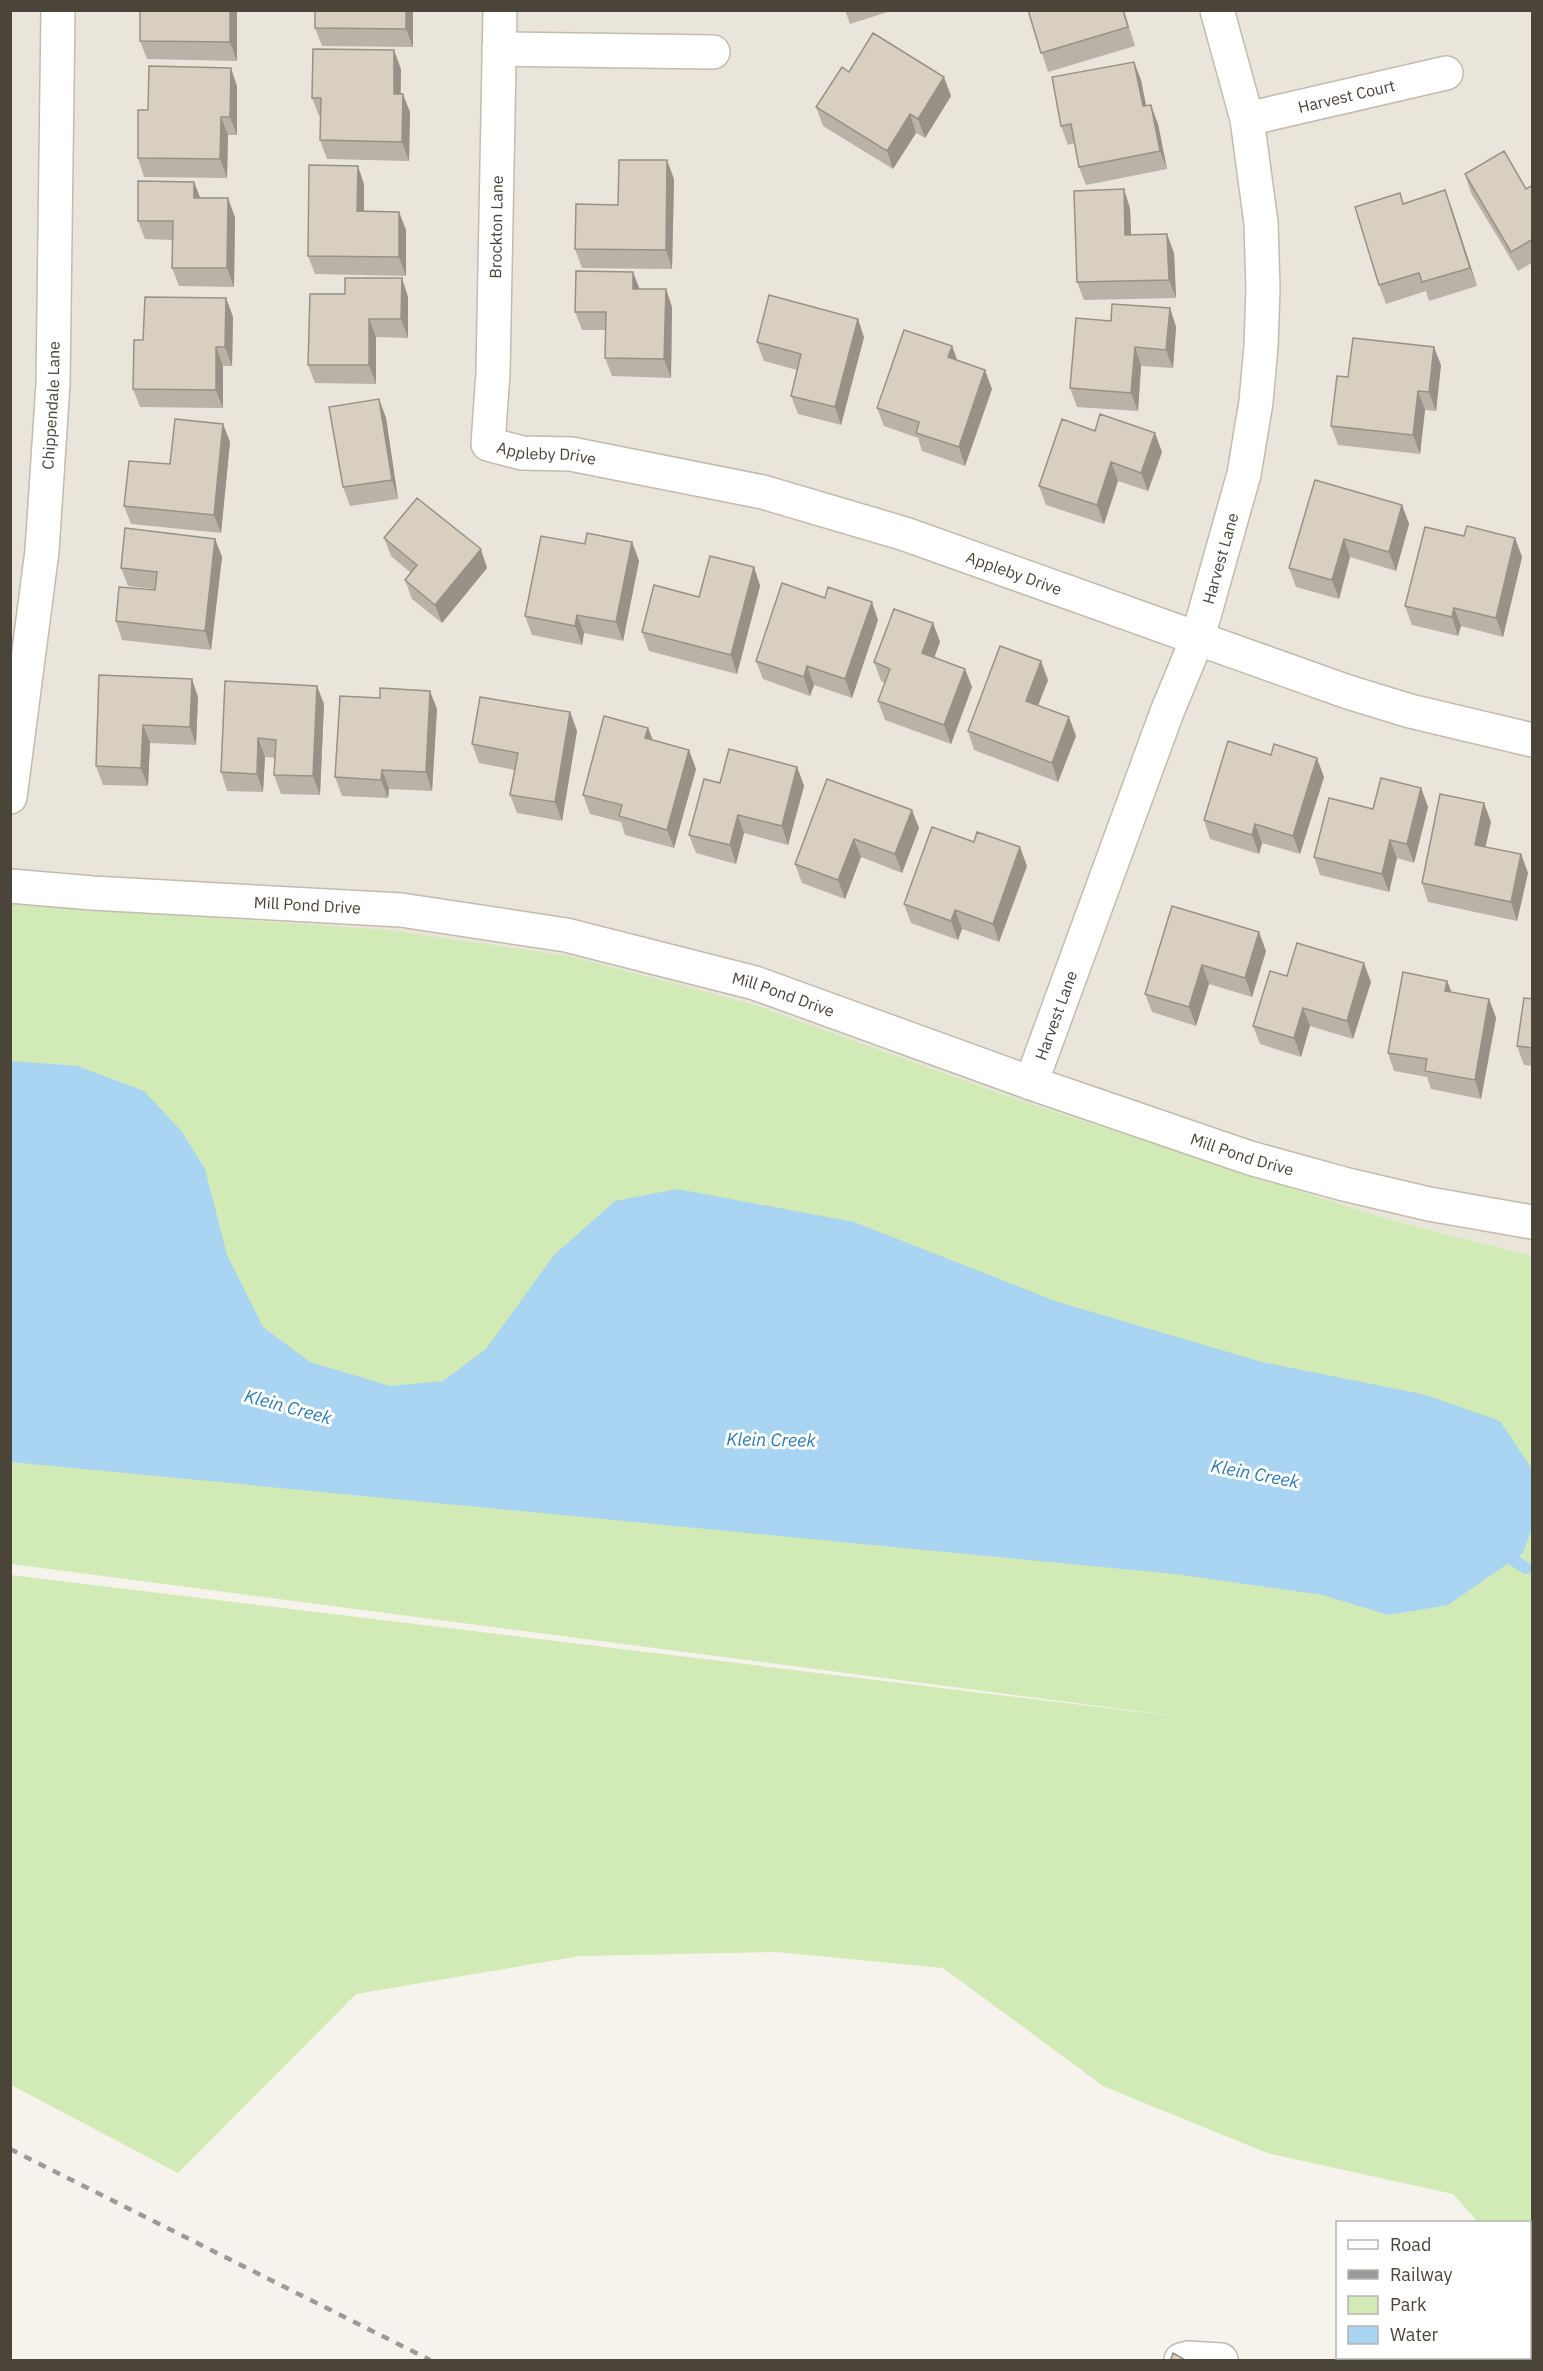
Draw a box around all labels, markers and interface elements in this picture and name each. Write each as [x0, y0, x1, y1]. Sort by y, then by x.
street label: Harvest Court [1296, 75, 1397, 117]
street label: Brockton Lane [485, 175, 507, 279]
street label: Chippendale Lane [37, 341, 64, 470]
street label: Appleby Drive [495, 437, 598, 469]
street label: Harvest Lane [1198, 510, 1243, 606]
street label: Appleby Drive [964, 547, 1065, 599]
street label: Mill Pond Drive [253, 892, 362, 918]
street label: Mill Pond Drive [730, 968, 837, 1021]
street label: Harvest Lane [1030, 968, 1081, 1063]
street label: Mill Pond Drive [1188, 1128, 1296, 1180]
water label: Klein Creek [242, 1384, 335, 1429]
water label: Klein Creek [726, 1427, 816, 1452]
water label: Klein Creek [1209, 1454, 1302, 1493]
legend [1336, 2221, 1531, 2359]
text: Road [1390, 2233, 1431, 2256]
text: Railway [1390, 2263, 1452, 2286]
text: Park [1390, 2293, 1427, 2316]
text: Water [1390, 2323, 1439, 2346]

